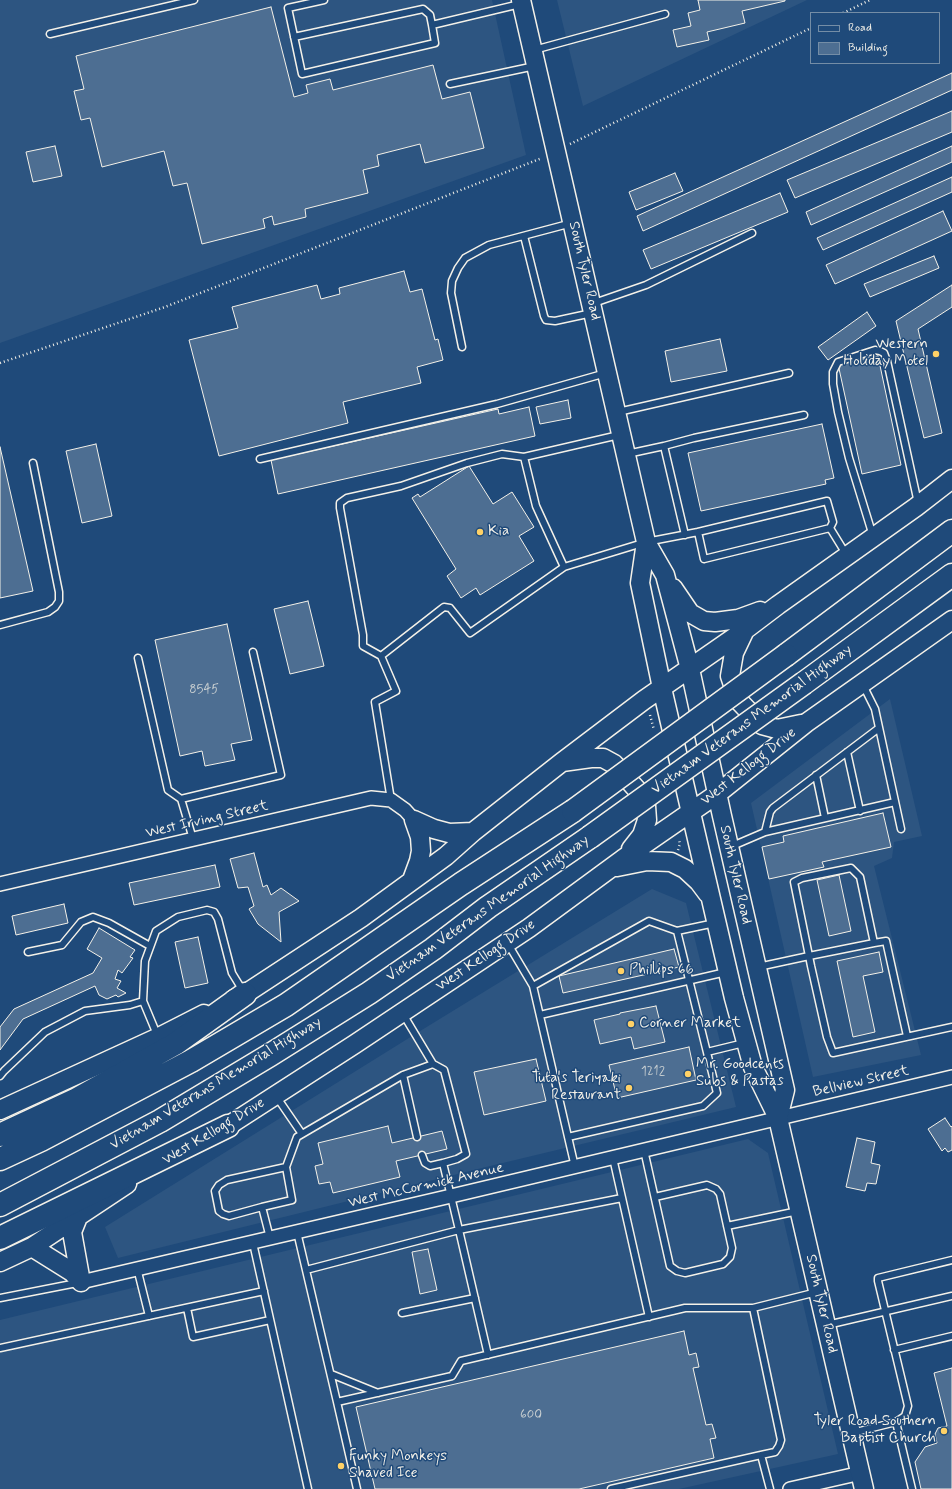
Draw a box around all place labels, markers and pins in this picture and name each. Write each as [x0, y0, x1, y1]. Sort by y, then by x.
place label: Western Holiday Motel [843, 336, 928, 371]
marker: Western Holiday Motel [931, 349, 941, 359]
place label: Kia [488, 523, 509, 541]
marker: Kia [475, 527, 485, 537]
place label: Phillips 66 [629, 962, 694, 980]
marker: Phillips 66 [616, 966, 626, 976]
place label: Corner Market [639, 1015, 741, 1033]
marker: Corner Market [626, 1019, 636, 1029]
place label: Mr. Goodcents Subs & Pastas [696, 1056, 784, 1091]
marker: Mr. Goodcents Subs & Pastas [683, 1069, 693, 1079]
place label: Tuta's Teriyaki Restaurant [532, 1070, 621, 1105]
marker: Tuta's Teriyaki Restaurant [624, 1083, 634, 1093]
place label: Tyler Road Southern Baptist Church [813, 1413, 936, 1448]
marker: Tyler Road Southern Baptist Church [939, 1426, 949, 1436]
place label: Funky Monkeys Shaved Ice [349, 1448, 447, 1483]
marker: Funky Monkeys Shaved Ice [336, 1461, 346, 1471]

